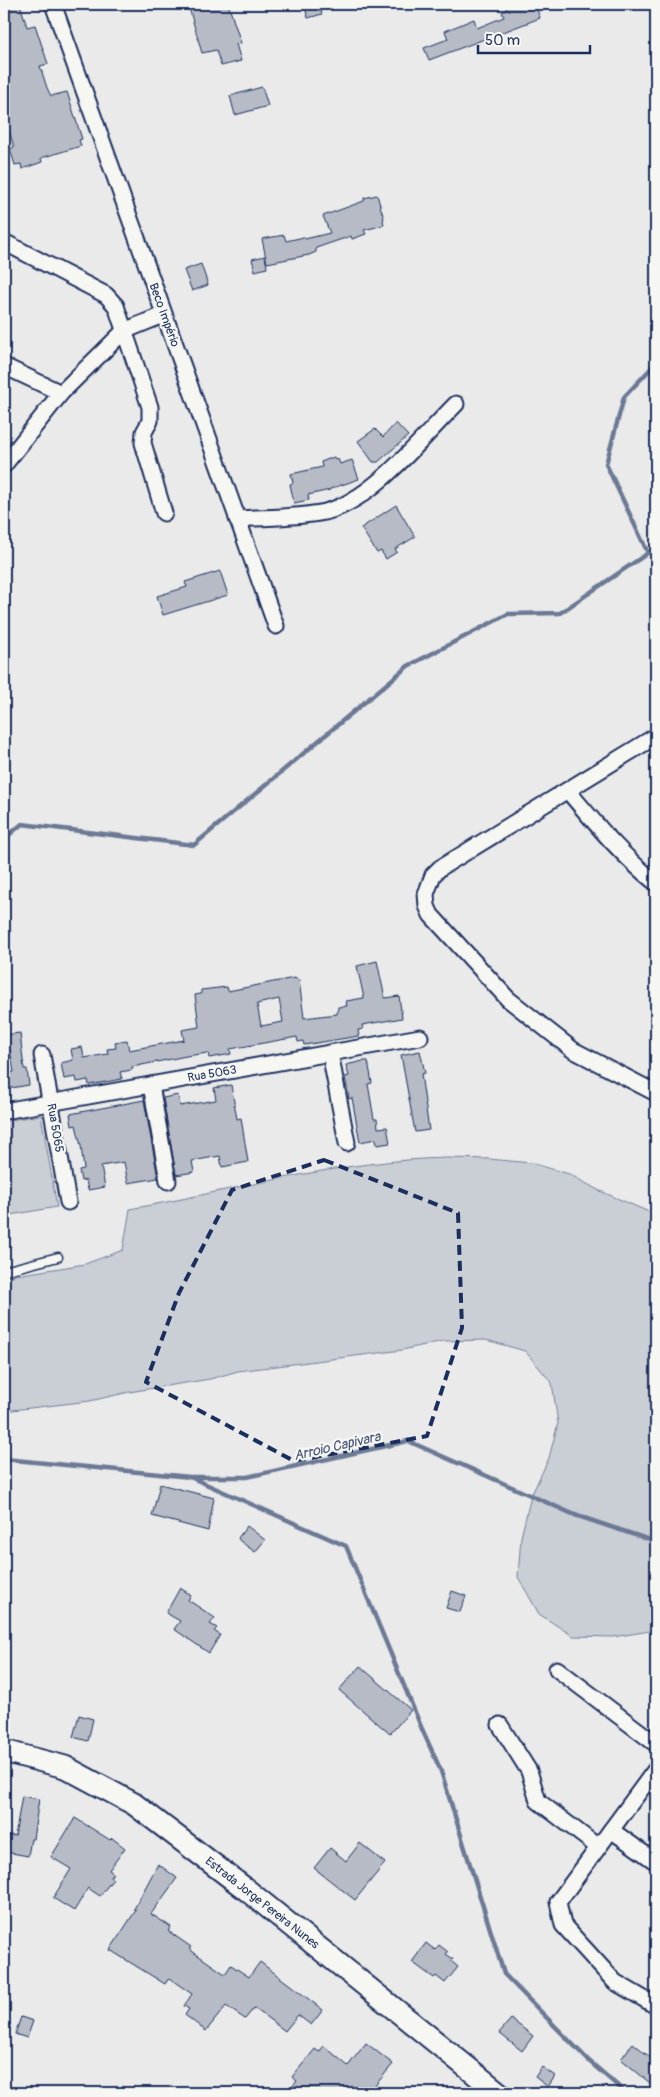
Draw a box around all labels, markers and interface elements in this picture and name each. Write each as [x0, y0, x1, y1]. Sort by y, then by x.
scale bar [478, 22, 590, 54]
text: 50 m [485, 31, 520, 50]
street label: Beco Império [146, 281, 183, 349]
street label: Rua 5063 [186, 1062, 238, 1086]
street label: Rua 5065 [43, 1102, 67, 1154]
water label: Arroio Capivara [292, 1427, 383, 1464]
street label: Estrada Jorge Pereira Nunes [202, 1854, 323, 1953]

